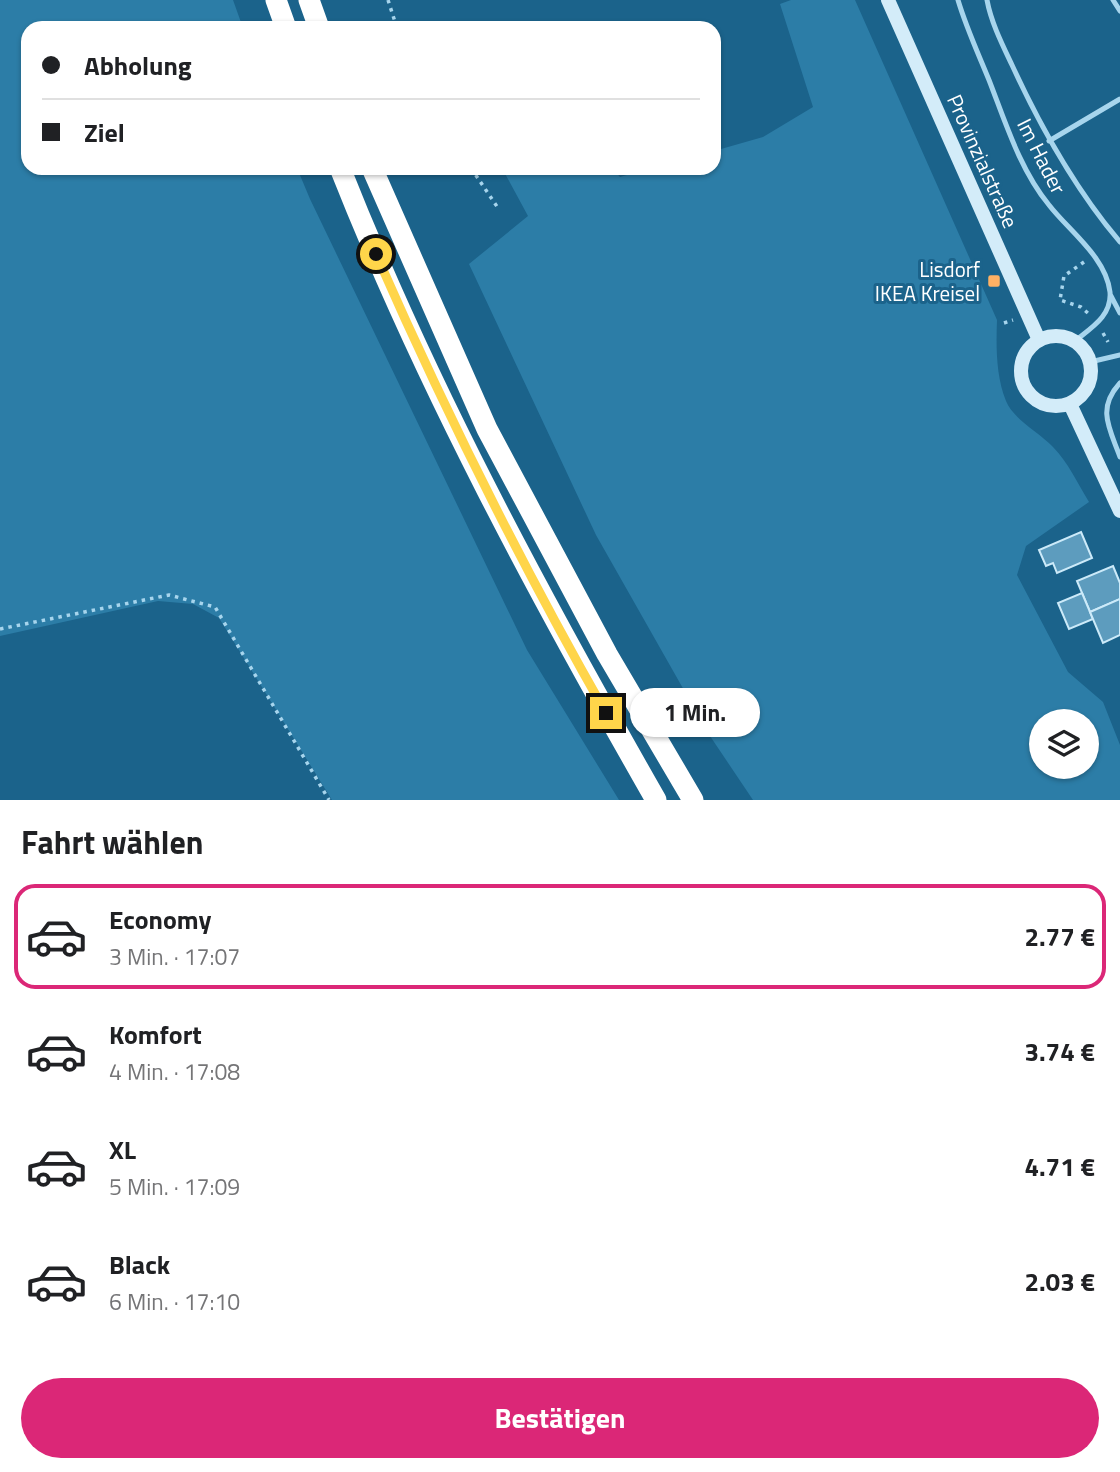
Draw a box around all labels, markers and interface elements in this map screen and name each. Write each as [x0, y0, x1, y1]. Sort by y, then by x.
text: Abholung [84, 46, 192, 85]
street label: Provinzialstraße [939, 89, 1027, 233]
text: Ziel [84, 113, 125, 152]
street label: Im Hader [1009, 113, 1075, 199]
route start [360, 238, 392, 270]
place label: Lisdorf IKEA Kreisel [875, 253, 980, 309]
marker: Lisdorf IKEA Kreisel [986, 273, 1002, 289]
callout: 1 Min. [630, 688, 760, 738]
text: 1 Min. [664, 695, 726, 730]
route end [590, 697, 622, 729]
map controls [1029, 709, 1099, 779]
button: layers [1029, 709, 1099, 779]
text: Fahrt wählen [21, 818, 204, 866]
text: Economy [109, 900, 211, 939]
icon: car [25, 905, 88, 968]
text: 2.77 € [1024, 917, 1095, 956]
text: 3 Min. · 17:07 [109, 939, 240, 974]
text: Komfort [109, 1015, 202, 1054]
icon: car [25, 1020, 88, 1083]
text: 3.74 € [1024, 1032, 1095, 1071]
text: 4 Min. · 17:08 [109, 1054, 240, 1089]
text: XL [109, 1130, 136, 1169]
icon: car [25, 1135, 88, 1198]
text: 4.71 € [1024, 1147, 1095, 1186]
text: 5 Min. · 17:09 [109, 1169, 240, 1204]
text: Black [109, 1245, 170, 1284]
icon: car [25, 1250, 88, 1313]
text: 2.03 € [1024, 1262, 1095, 1301]
text: 6 Min. · 17:10 [109, 1284, 240, 1319]
button: Bestätigen [21, 1378, 1099, 1458]

